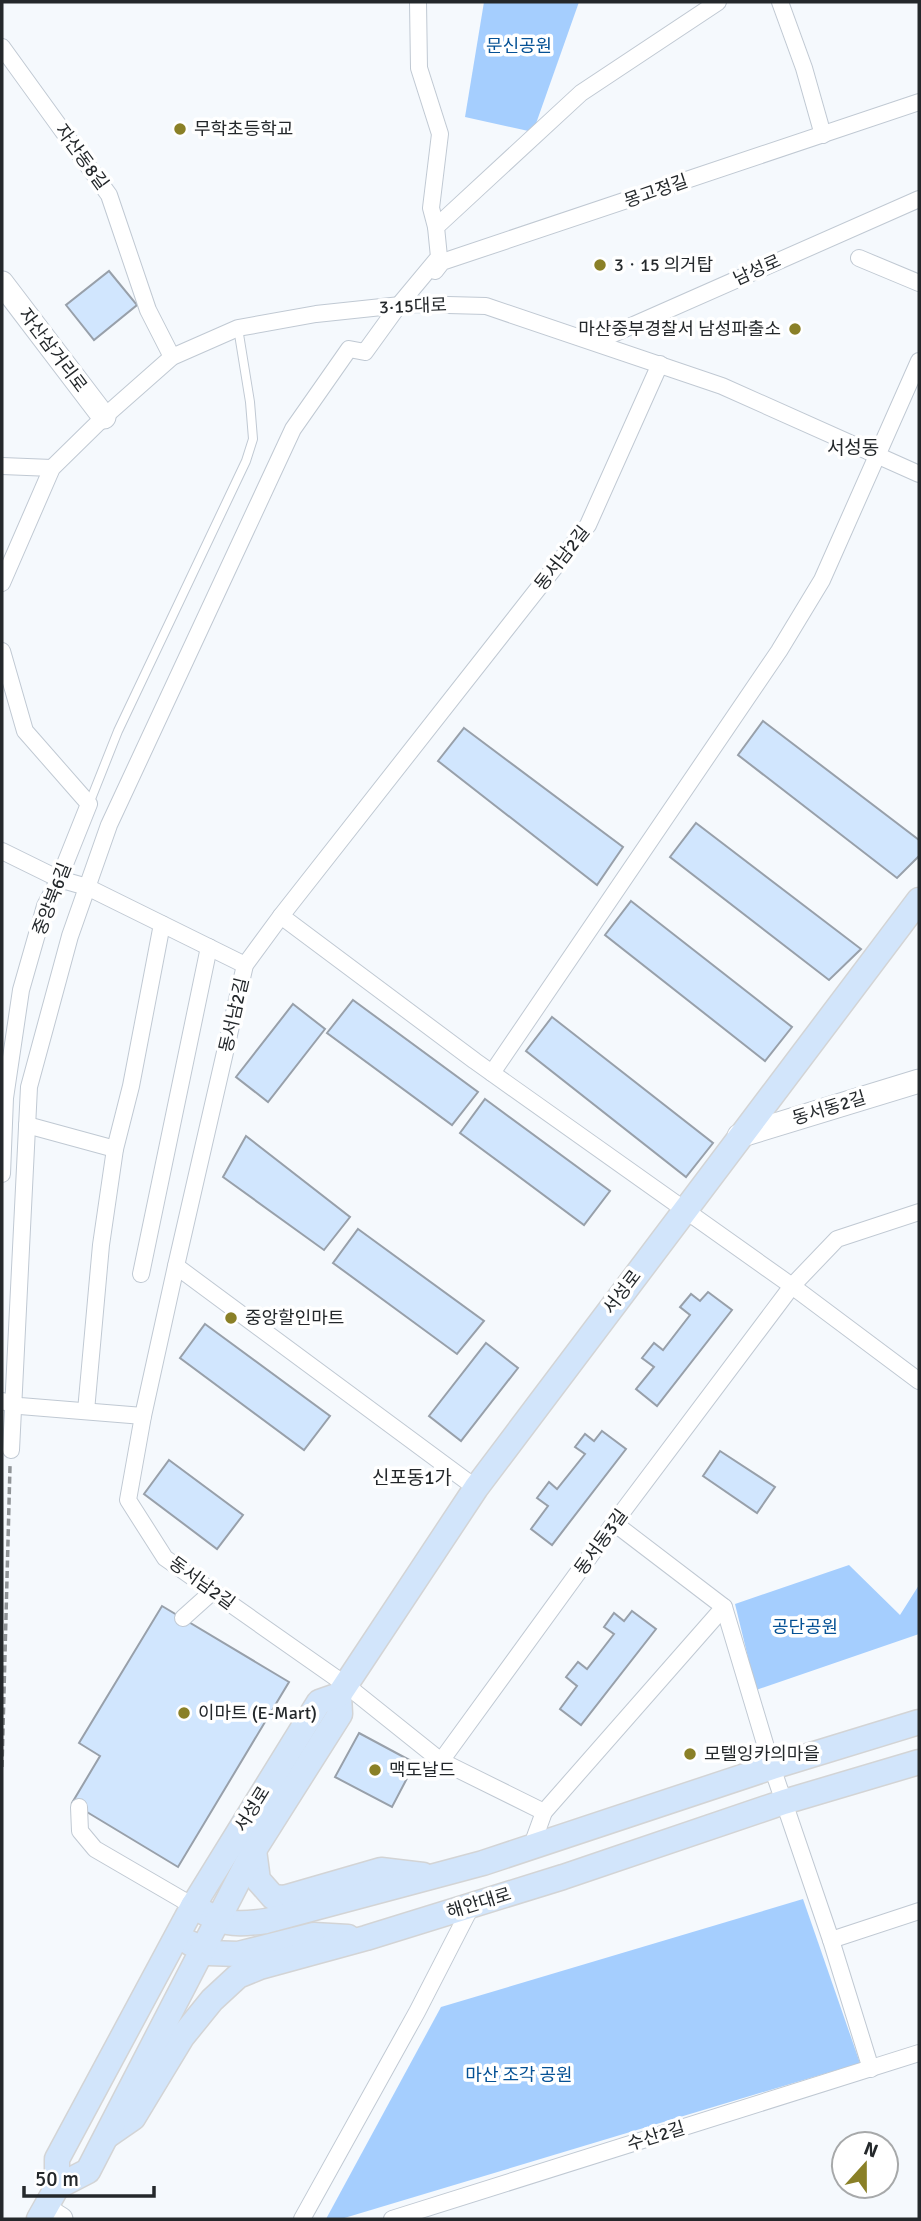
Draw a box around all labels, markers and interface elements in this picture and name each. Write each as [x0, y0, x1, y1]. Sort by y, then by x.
park label: 문신공원 [486, 35, 552, 57]
place label: 무학초등학교 [194, 118, 293, 140]
street label: 자산동8길 [51, 120, 113, 194]
marker: 무학초등학교 [172, 121, 188, 137]
street label: 몽고정길 [621, 170, 691, 212]
street label: 남성로 [730, 250, 784, 290]
place label: 3ㆍ15 의거탑 [614, 254, 713, 276]
marker: 3ㆍ15 의거탑 [592, 257, 608, 273]
street label: 3·15대로 [379, 294, 447, 318]
street label: 자산삼거리로 [14, 304, 92, 396]
place label: 마산중부경찰서 남성파출소 [578, 318, 781, 340]
marker: 마산중부경찰서 남성파출소 [787, 321, 803, 337]
district label: 서성동 [827, 436, 879, 460]
street label: 동서남2길 [530, 521, 594, 595]
street label: 중앙북6길 [28, 860, 76, 938]
street label: 동서남2길 [215, 976, 253, 1054]
street label: 동서동2길 [789, 1086, 869, 1130]
street label: 서성로 [598, 1266, 646, 1318]
place label: 중앙할인마트 [245, 1307, 344, 1329]
marker: 중앙할인마트 [223, 1310, 239, 1326]
district label: 신포동1가 [372, 1466, 452, 1490]
street label: 동서동3길 [570, 1505, 632, 1579]
street label: 동서남2길 [165, 1552, 239, 1614]
park label: 공단공원 [772, 1616, 838, 1638]
place label: 이마트 (E-Mart) [198, 1702, 317, 1724]
marker: 이마트 (E-Mart) [176, 1705, 192, 1721]
place label: 모텔잉카의마을 [704, 1743, 820, 1765]
marker: 모텔잉카의마을 [682, 1746, 698, 1762]
place label: 맥도날드 [389, 1759, 455, 1781]
marker: 맥도날드 [367, 1762, 383, 1778]
street label: 서성로 [230, 1782, 274, 1836]
street label: 해안대로 [444, 1883, 514, 1923]
park label: 마산 조각 공원 [465, 2064, 573, 2086]
street label: 수산2길 [624, 2117, 688, 2155]
north arrow [830, 2130, 900, 2200]
text: N [860, 2136, 881, 2164]
scale bar [24, 2154, 154, 2198]
text: 50 m [35, 2166, 79, 2192]

